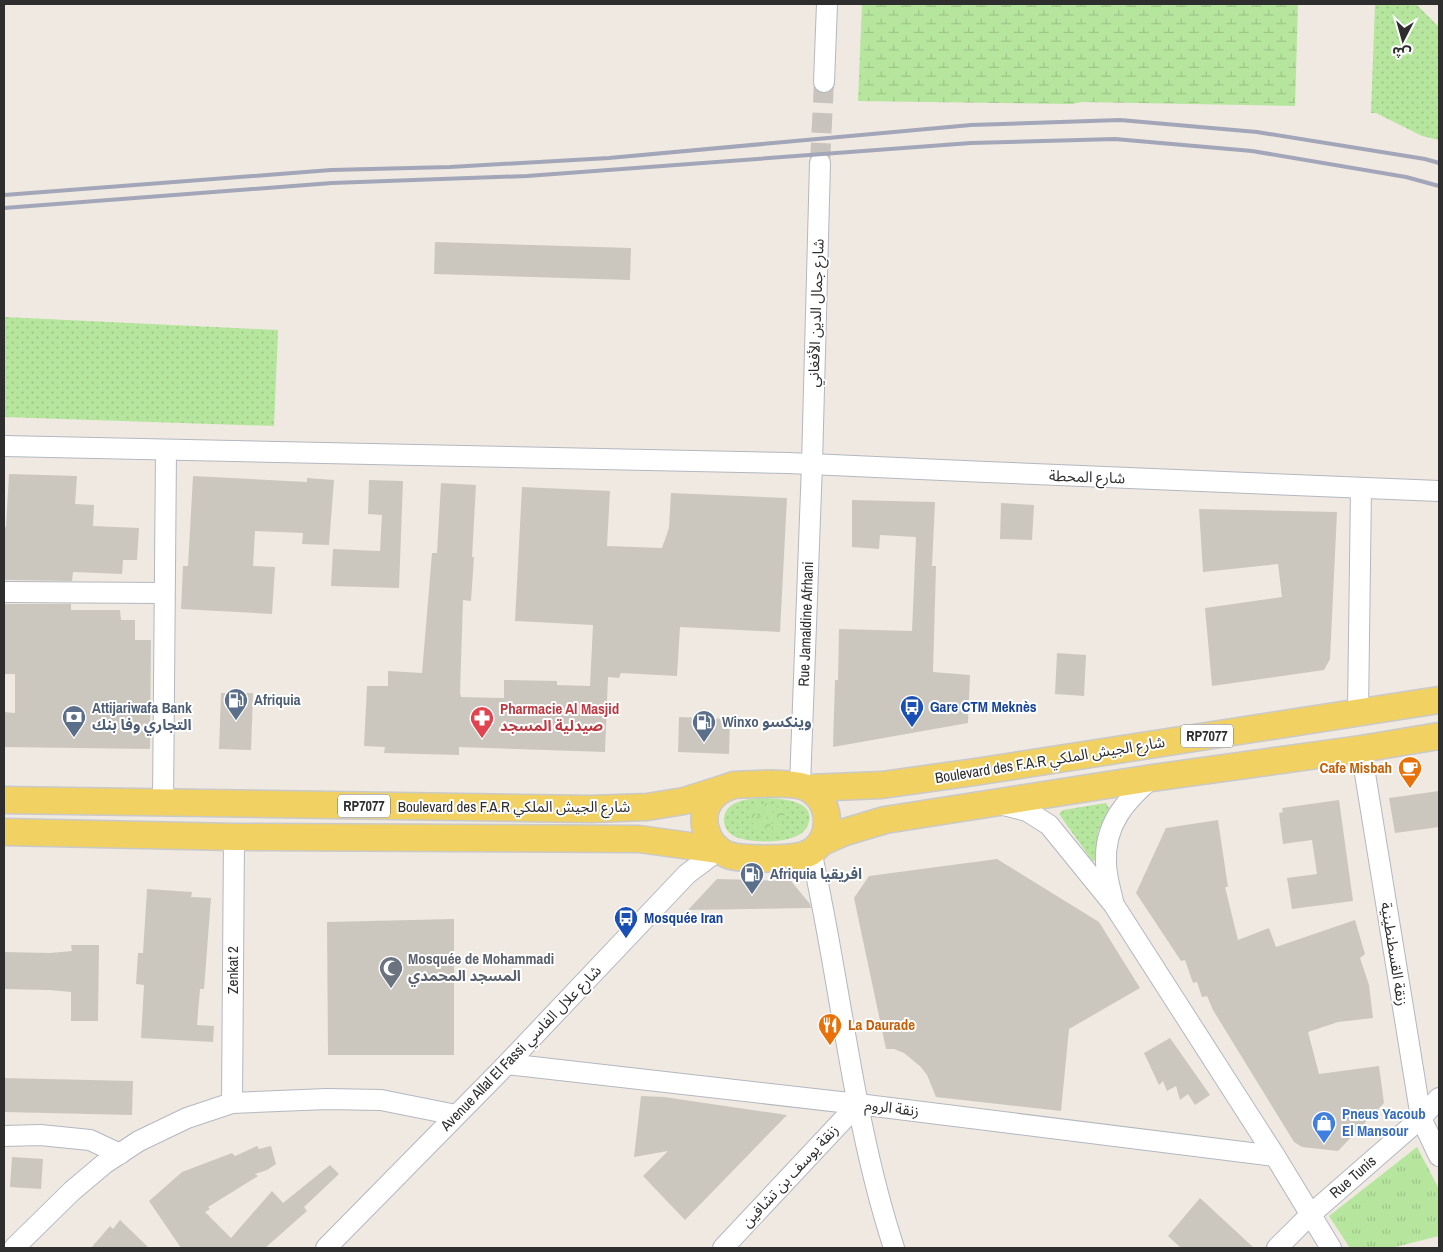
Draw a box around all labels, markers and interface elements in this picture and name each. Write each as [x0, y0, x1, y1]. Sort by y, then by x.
north arrow [1378, 15, 1428, 65]
text: ش [1391, 43, 1412, 63]
street label: شارع جمال الدين الأفغاني [802, 238, 831, 388]
street label: شارع المحطة [1048, 465, 1126, 490]
street label: Rue Jamaldine Afrhani [793, 561, 818, 687]
fuel station icon: Afriquia [223, 687, 249, 721]
place label: Afriquia [254, 689, 301, 710]
bus stop icon: Gare CTM Meknès [899, 694, 925, 728]
place label: Gare CTM Meknès [930, 696, 1037, 717]
place label: Attijariwafa Bank التجاري وفا بنك [92, 697, 192, 736]
place label: Pharmacie Al Masjid صيدلية المسجد [500, 698, 619, 736]
bank icon: Attijariwafa Bank التجاري وفا بنك [61, 704, 87, 738]
pharmacy icon: Pharmacie Al Masjid صيدلية المسجد [469, 705, 495, 739]
fuel station icon: Winxo وينكسو [691, 709, 717, 743]
place label: Winxo وينكسو [722, 711, 812, 732]
road number: RP7077 [1181, 724, 1233, 748]
street label: Boulevard des F.A.R شارع الجيش الملكي [933, 731, 1167, 790]
cafe icon: Cafe Misbah [1397, 755, 1423, 789]
place label: Cafe Misbah [1320, 757, 1392, 778]
road number: RP7077 [338, 794, 390, 818]
street label: Boulevard des F.A.R شارع الجيش الملكي [398, 796, 631, 819]
fuel station icon: Afriquia افريقيا [739, 861, 765, 895]
place label: Afriquia افريقيا [770, 863, 862, 884]
street label: زنقة القسطنطينية [1376, 900, 1413, 1007]
bus stop icon: Mosquée Iran [613, 905, 639, 939]
place label: Mosquée Iran [644, 907, 723, 928]
street label: Zenkat 2 [222, 946, 243, 994]
place label: Mosquée de Mohammadi المسجد المحمدي [408, 948, 554, 987]
mosque icon: Mosquée de Mohammadi المسجد المحمدي [378, 955, 404, 989]
street label: Avenue Allal El Fassi شارع علال الفاسي [435, 960, 607, 1137]
restaurant icon: La Daurade [817, 1012, 843, 1046]
place label: La Daurade [848, 1014, 915, 1035]
street label: زنقة الروم [864, 1094, 920, 1122]
place label: Pneus Yacoub El Mansour [1342, 1103, 1426, 1141]
shop icon: Pneus Yacoub El Mansour [1311, 1110, 1337, 1144]
street label: زنقة يوسف بن تشافين [736, 1120, 843, 1232]
street label: Rue Tunis [1325, 1150, 1381, 1203]

